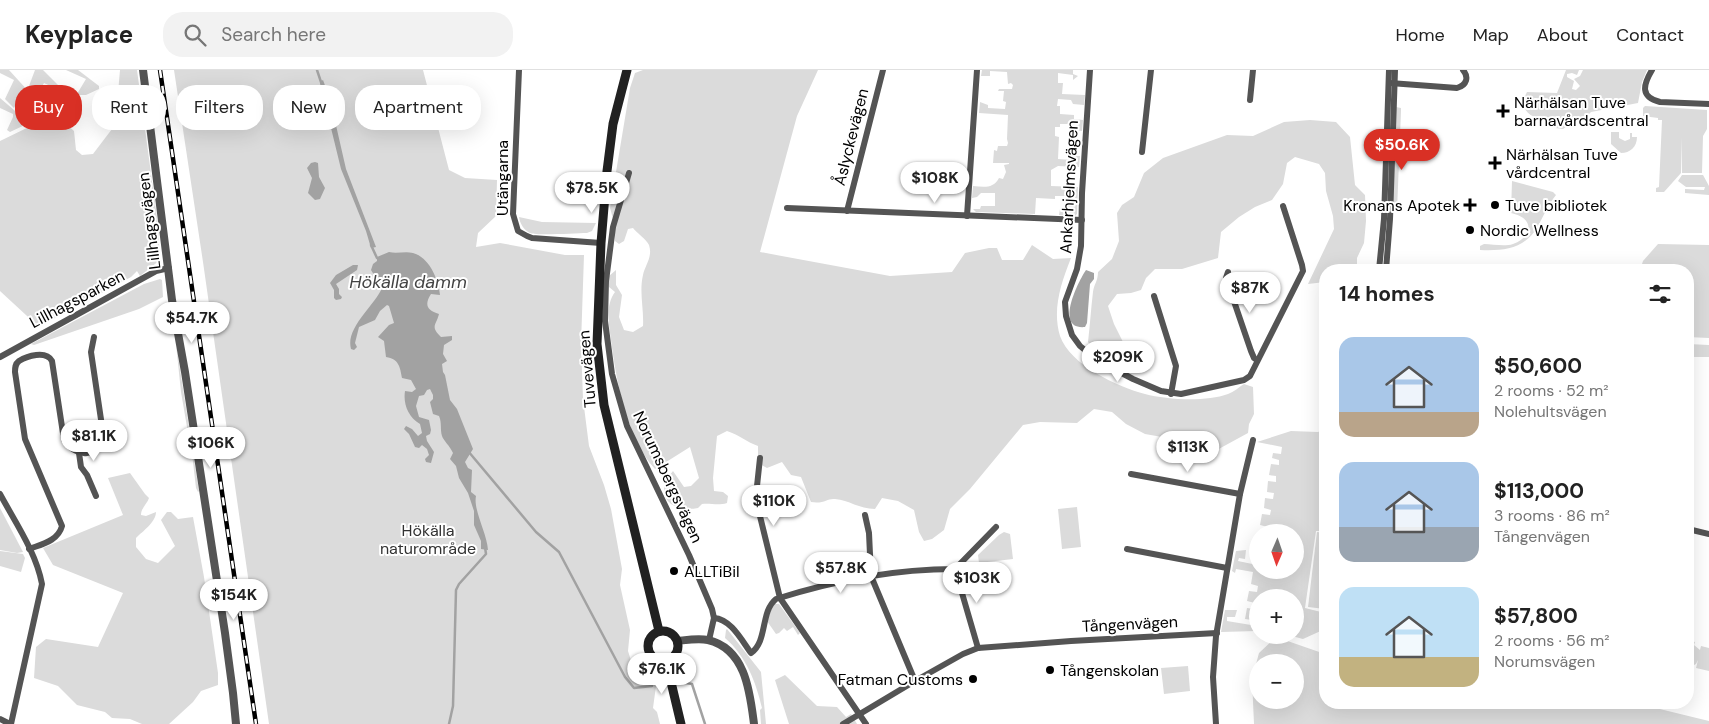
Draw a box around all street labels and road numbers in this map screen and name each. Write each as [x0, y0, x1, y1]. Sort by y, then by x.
street label: Åslyckevägen [829, 86, 873, 188]
street label: Ankarhjelmsvägen [1055, 120, 1083, 254]
street label: Utängarna [492, 140, 513, 216]
street label: Lillhagsvägen [133, 171, 165, 271]
street label: Lillhagsparken [26, 265, 128, 333]
street label: Tuvevägen [573, 329, 601, 409]
street label: Norumsbergsvägen [628, 408, 708, 546]
street label: Tångenvägen [1082, 611, 1178, 637]

